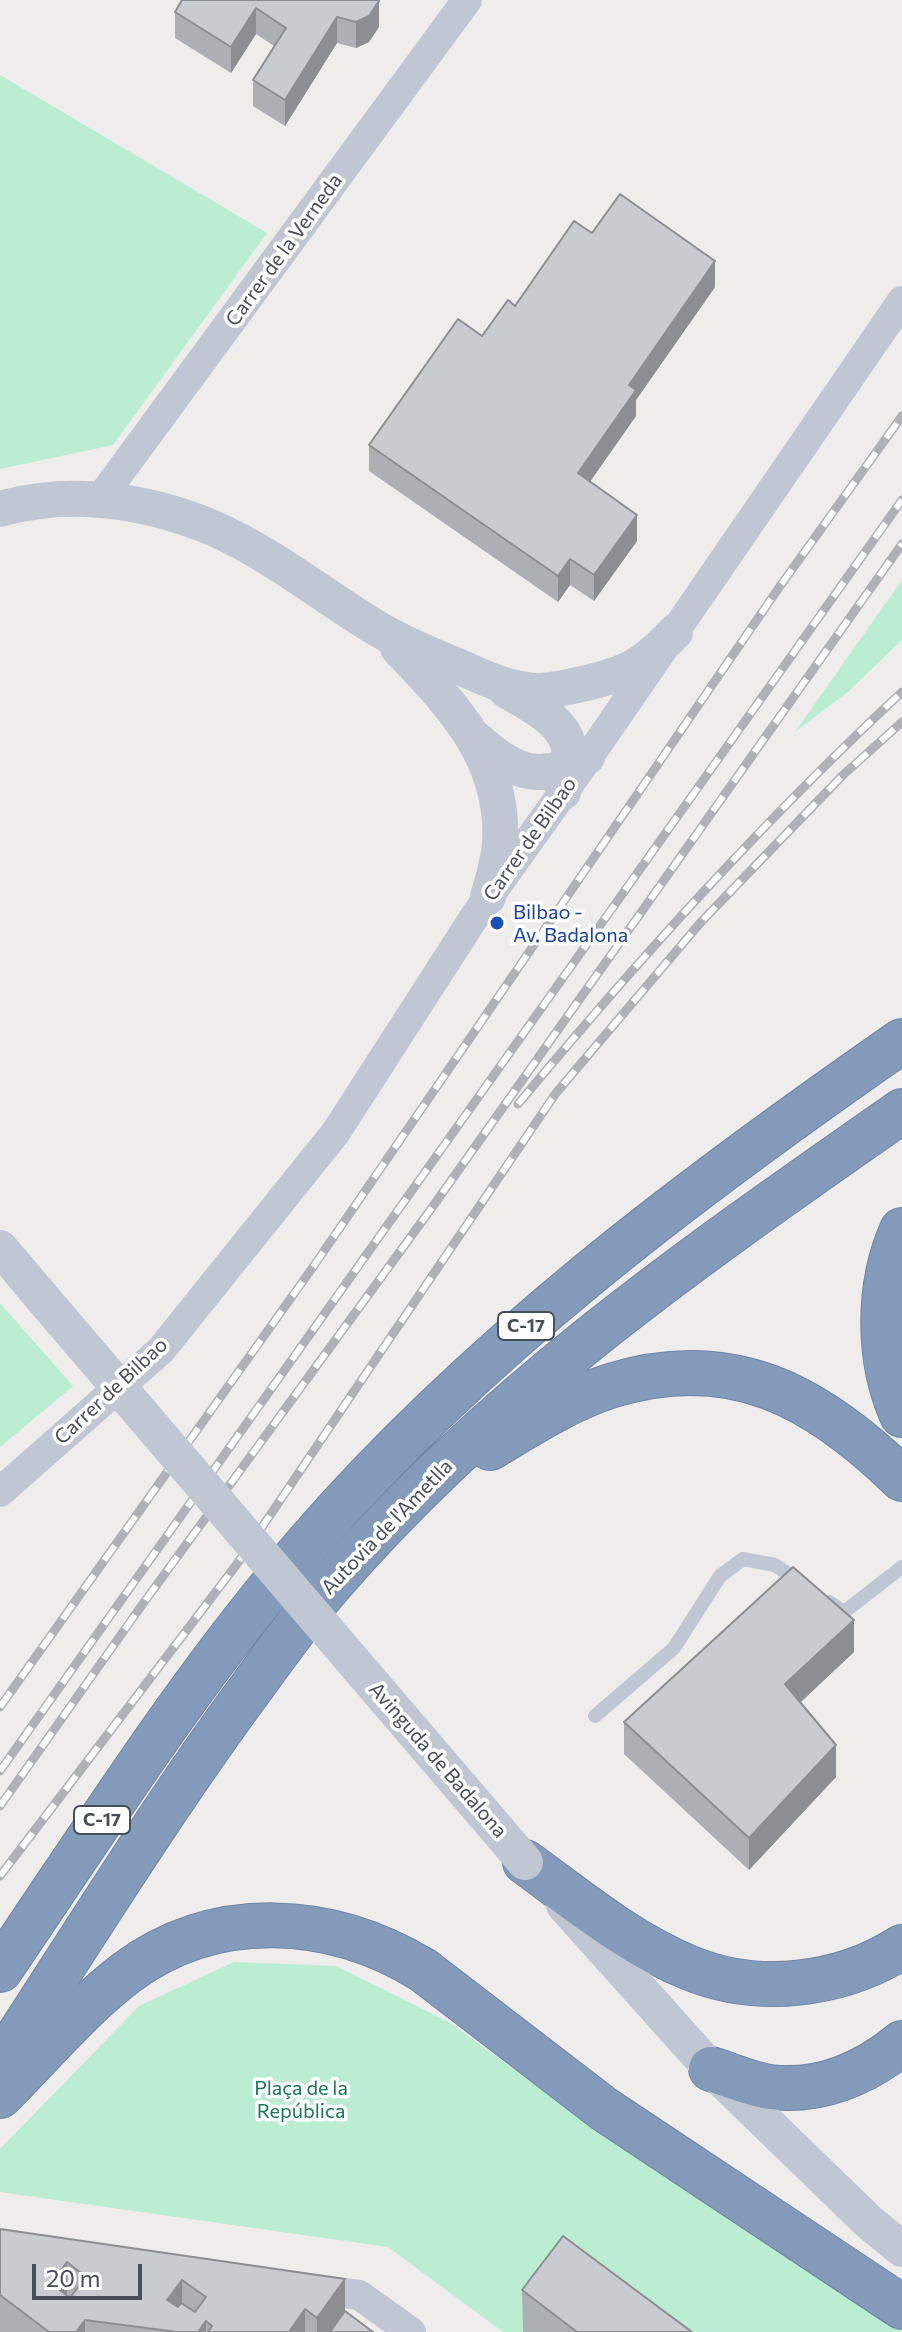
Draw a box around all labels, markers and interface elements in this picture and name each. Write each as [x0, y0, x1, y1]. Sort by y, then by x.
street label: Carrer de la Verneda [221, 169, 347, 331]
street label: Carrer de Bilbao [478, 773, 582, 905]
place label: Bilbao - Av. Badalona [513, 900, 628, 947]
marker: Bilbao - Av. Badalona [488, 914, 506, 932]
road number: C-17 [498, 1312, 554, 1340]
street label: Carrer de Bilbao [50, 1333, 172, 1449]
street label: Autovia de l'Ametlla [316, 1454, 458, 1600]
street label: Avinguda de Badalona [364, 1677, 512, 1843]
road number: C-17 [74, 1806, 130, 1834]
park label: Plaça de la República [254, 2076, 348, 2123]
scale bar [36, 2248, 146, 2298]
text: 20 m [46, 2263, 100, 2292]

